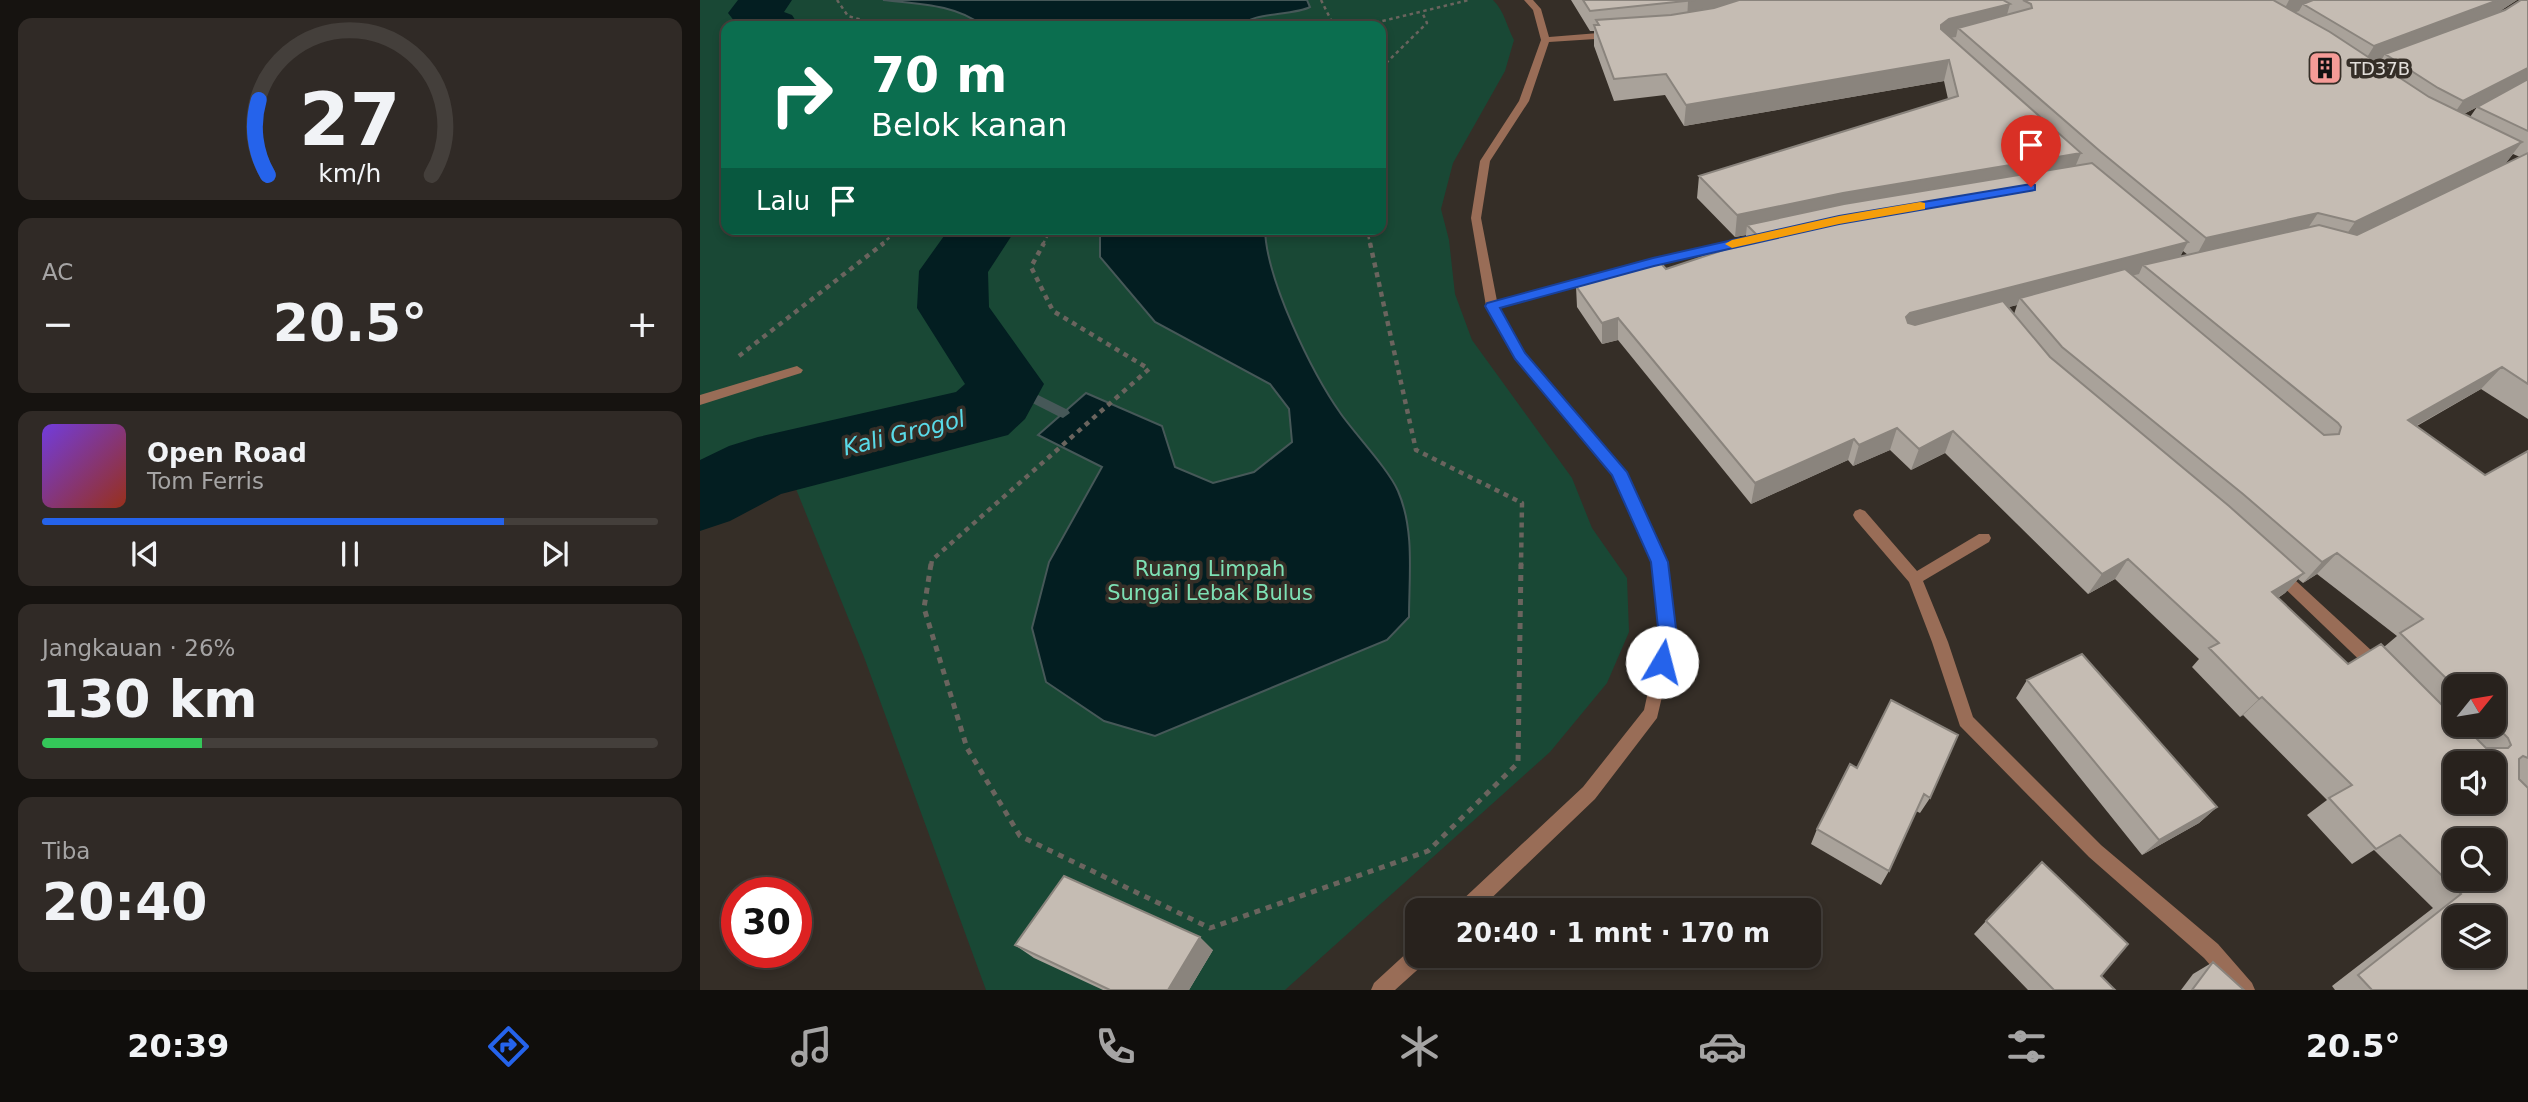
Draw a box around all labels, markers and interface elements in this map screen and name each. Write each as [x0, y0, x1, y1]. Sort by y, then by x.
text: 70 m [871, 47, 1007, 104]
icon: right [756, 49, 847, 140]
building icon: TD37B [2306, 49, 2344, 87]
place label: TD37B [2349, 58, 2410, 79]
text: 27 [299, 77, 401, 162]
text: Belok kanan [871, 106, 1068, 144]
pin [2001, 115, 2061, 187]
icon: arrive [2012, 126, 2050, 164]
text: km/h [318, 159, 382, 188]
icon: arrive [824, 182, 862, 220]
text: Lalu [756, 186, 810, 216]
text: AC [42, 259, 73, 285]
text: 20.5° [273, 293, 427, 353]
text: − [42, 302, 74, 346]
text: + [626, 302, 658, 346]
water label: Kali Grogol [840, 405, 968, 461]
text: Open Road [147, 438, 307, 468]
text: Tom Ferris [147, 468, 264, 494]
icon: previous [126, 535, 164, 573]
icon: pause [331, 535, 369, 573]
icon: next [536, 535, 574, 573]
park label: Ruang Limpah Sungai Lebak Bulus [1107, 557, 1313, 605]
position arrow [1625, 625, 1699, 699]
text: Jangkauan · 26% [42, 635, 235, 661]
text: 130 km [42, 669, 257, 729]
north arrow [2443, 674, 2506, 737]
map controls [2443, 674, 2506, 968]
button: sound [2443, 751, 2506, 814]
button: search [2443, 828, 2506, 891]
text: Tiba [42, 838, 90, 864]
text: 20:40 [42, 872, 208, 932]
speed limit sign: 30 [721, 877, 812, 968]
button: layers [2443, 905, 2506, 968]
text: 20:40 · 1 mnt · 170 m [1456, 918, 1770, 948]
icon: directions [484, 1022, 533, 1071]
icon: music [787, 1022, 836, 1071]
icon: phone [1091, 1022, 1140, 1071]
icon: climate [1395, 1022, 1444, 1071]
icon: car [1698, 1022, 1747, 1071]
icon: filters [2002, 1022, 2051, 1071]
text: 20:39 [127, 1027, 229, 1065]
text: 20.5° [2306, 1027, 2401, 1065]

